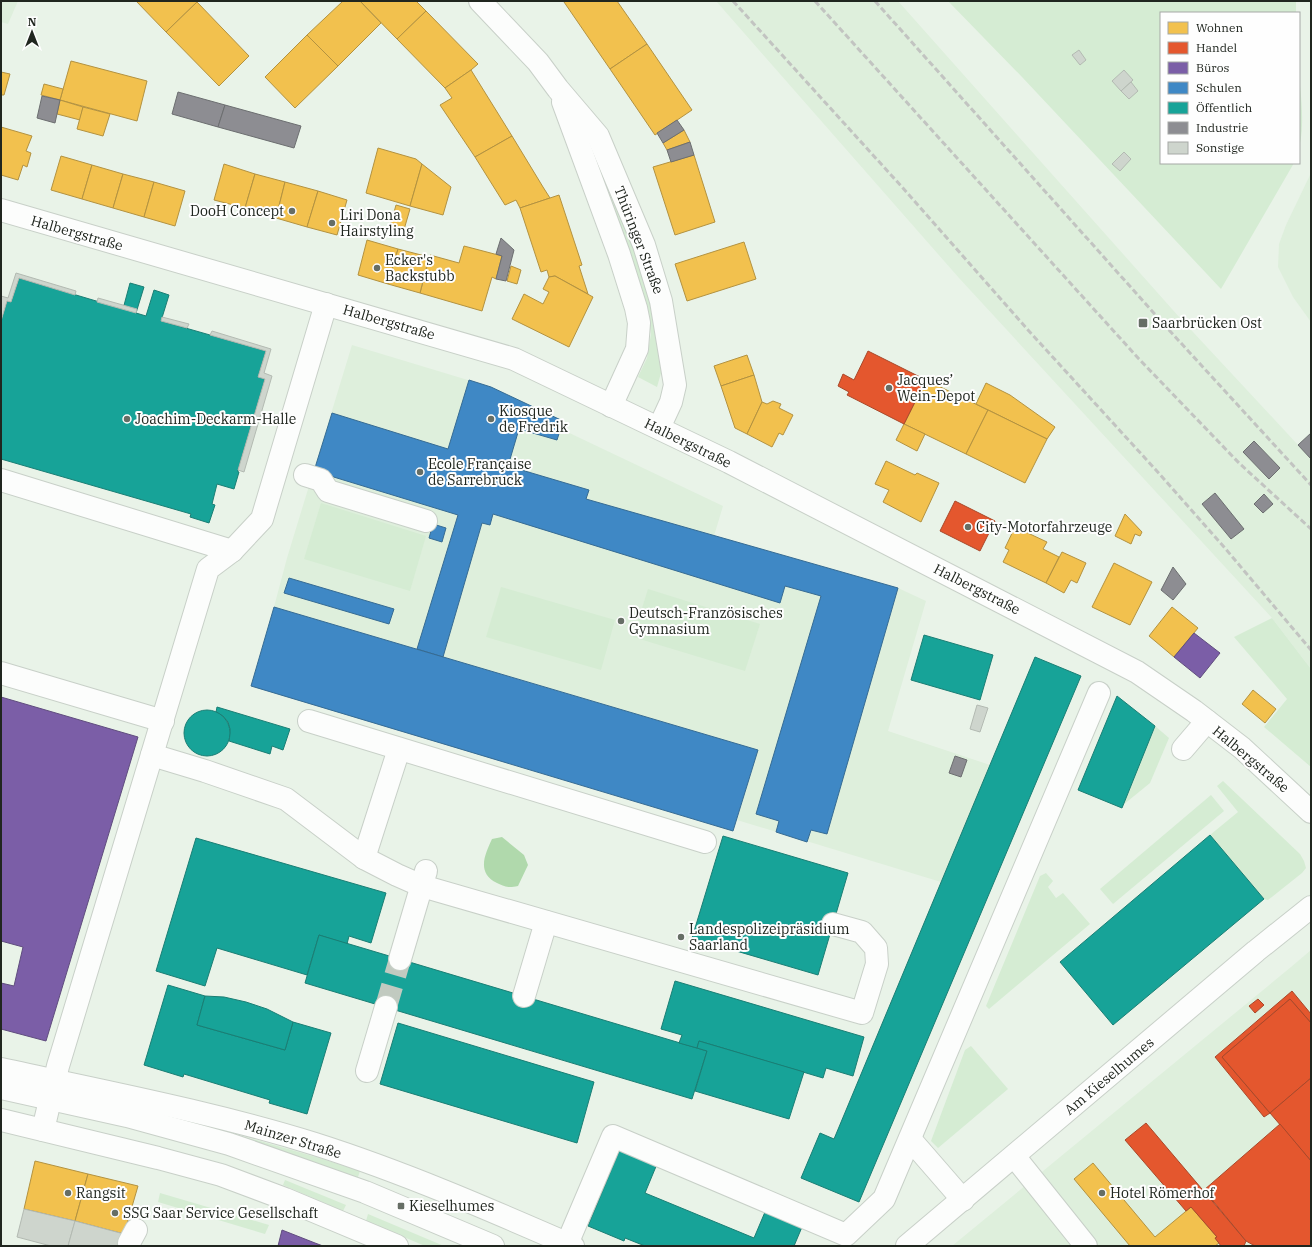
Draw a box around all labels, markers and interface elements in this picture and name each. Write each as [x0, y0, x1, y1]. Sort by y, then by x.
north arrow [12, 12, 52, 52]
legend [1160, 12, 1300, 164]
text: N [28, 15, 37, 29]
text: Wohnen [1196, 20, 1243, 35]
text: Handel [1196, 40, 1237, 55]
text: Büros [1196, 60, 1229, 75]
text: Schulen [1196, 80, 1242, 95]
text: Öffentlich [1196, 100, 1253, 115]
text: Industrie [1196, 120, 1248, 135]
text: Sonstige [1196, 140, 1244, 155]
street label: Thüringer Straße [610, 184, 668, 296]
place label: DooH Concept [190, 202, 284, 220]
marker: DooH Concept [287, 206, 297, 216]
place label: Liri Dona Hairstyling [340, 206, 414, 240]
street label: Halbergstraße [29, 211, 125, 255]
marker: Liri Dona Hairstyling [327, 218, 337, 228]
place label: Ecker's Backstubb [385, 251, 455, 285]
marker: Ecker's Backstubb [372, 263, 382, 273]
street label: Halbergstraße [341, 300, 437, 344]
place label: Saarbrücken Ost [1152, 314, 1262, 332]
marker: Saarbrücken Ost [1137, 317, 1149, 329]
place label: Jacques’ Wein-Depot [897, 371, 975, 405]
marker: Jacques’ Wein-Depot [884, 383, 894, 393]
place label: Kiosque de Fredrik [499, 402, 569, 436]
place label: Joachim-Deckarm-Halle [135, 410, 296, 428]
marker: Joachim-Deckarm-Halle [122, 414, 132, 424]
marker: Kiosque de Fredrik [486, 414, 496, 424]
street label: Halbergstraße [641, 414, 735, 472]
place label: Ecole Française de Sarrebruck [428, 455, 532, 489]
marker: Ecole Française de Sarrebruck [415, 467, 425, 477]
place label: City-Motorfahrzeuge [976, 518, 1112, 536]
marker: City-Motorfahrzeuge [963, 522, 973, 532]
street label: Halbergstraße [931, 559, 1023, 619]
place label: Deutsch-Französisches Gymnasium [629, 604, 783, 638]
marker: Deutsch-Französisches Gymnasium [616, 616, 626, 626]
street label: Halbergstraße [1209, 722, 1293, 796]
place label: Landespolizeipräsidium Saarland [689, 920, 849, 954]
marker: Landespolizeipräsidium Saarland [676, 932, 686, 942]
street label: Am Kieselhumes [1060, 1033, 1158, 1119]
street label: Mainzer Straße [242, 1116, 344, 1162]
place label: Rangsit [76, 1184, 126, 1202]
place label: Hotel Römerhof [1110, 1184, 1215, 1202]
marker: Rangsit [63, 1188, 73, 1198]
marker: Hotel Römerhof [1097, 1188, 1107, 1198]
place label: Kieselhumes [409, 1197, 495, 1215]
marker: Kieselhumes [396, 1201, 406, 1211]
place label: SSG Saar Service Gesellschaft [123, 1204, 318, 1222]
marker: SSG Saar Service Gesellschaft [110, 1208, 120, 1218]

